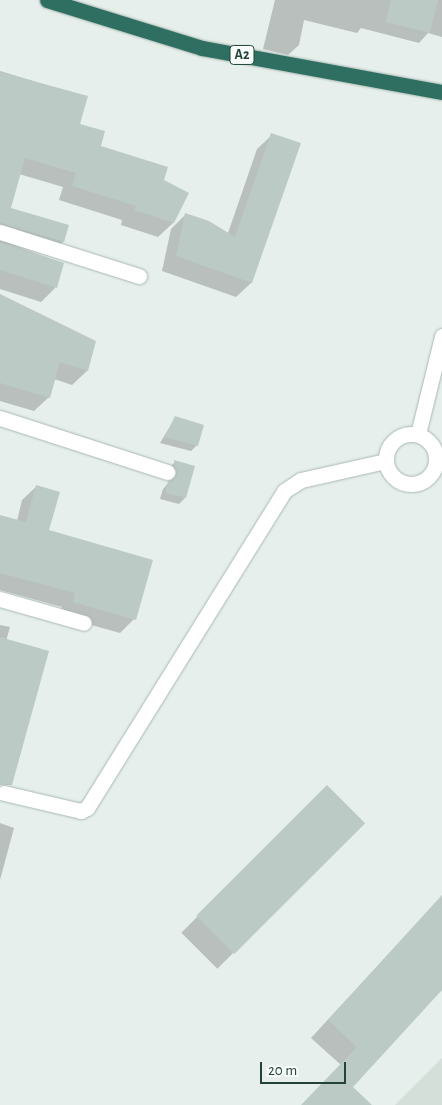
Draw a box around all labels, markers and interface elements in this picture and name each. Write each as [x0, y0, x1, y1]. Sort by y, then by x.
road number: A2 [230, 44, 254, 66]
scale bar [262, 1052, 348, 1084]
text: 20 m [268, 1063, 297, 1078]

